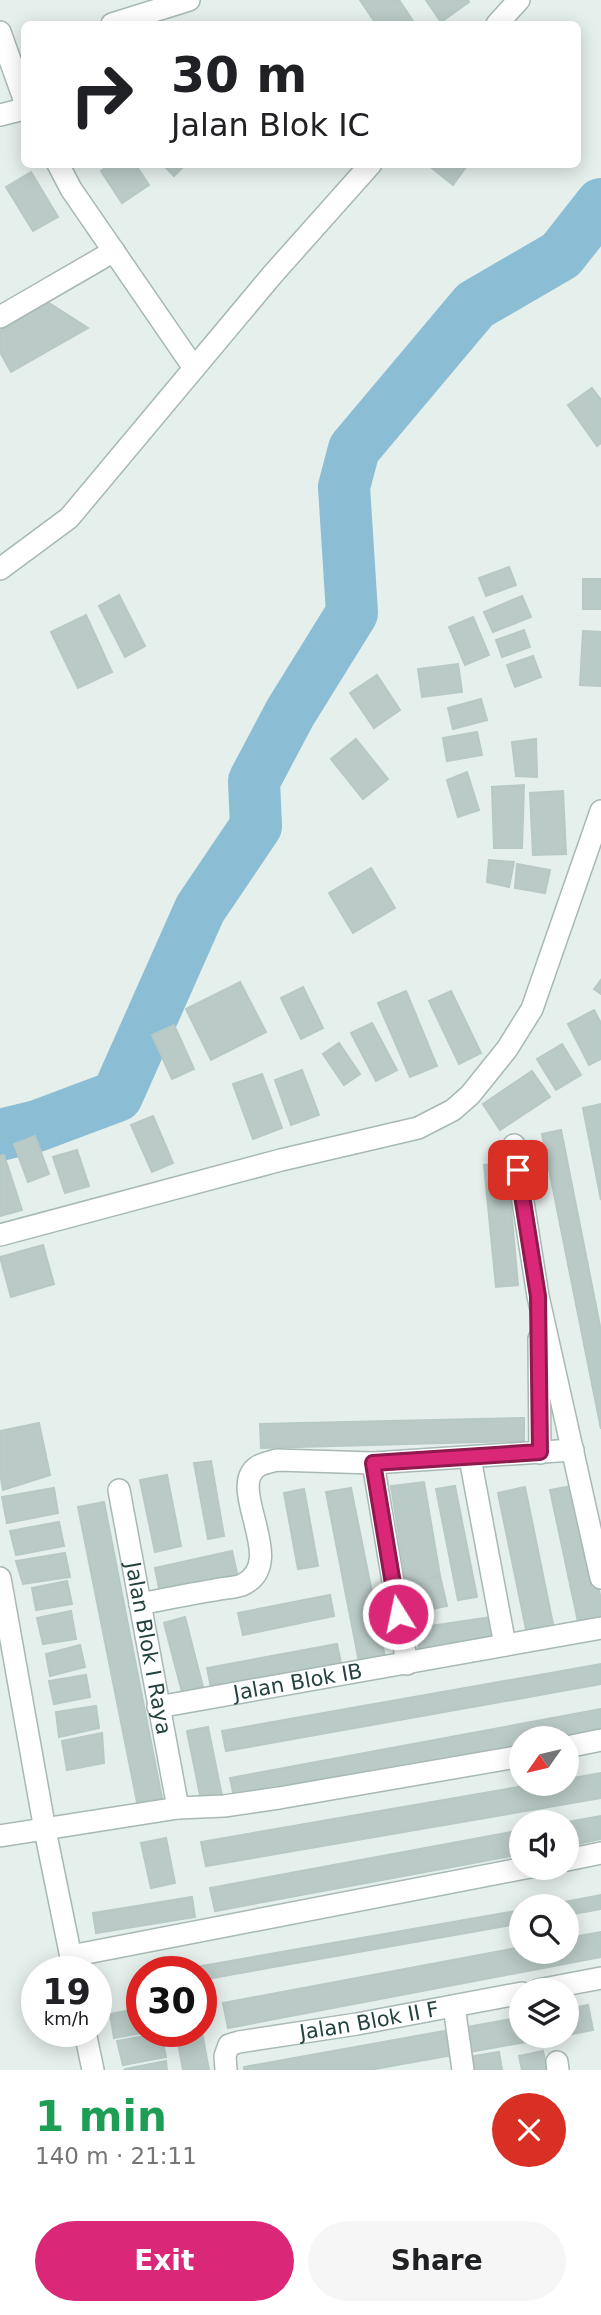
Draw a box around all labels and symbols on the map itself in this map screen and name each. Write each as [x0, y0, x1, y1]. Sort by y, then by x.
pin [488, 1140, 548, 1200]
street label: Jalan Blok I Raya [120, 1558, 176, 1737]
position arrow [361, 1577, 435, 1651]
street label: Jalan Blok IB [230, 1659, 364, 1706]
north arrow [509, 1726, 579, 1796]
speed limit sign: 30 [126, 1956, 217, 2047]
street label: Jalan Blok II F [296, 1997, 441, 2045]

